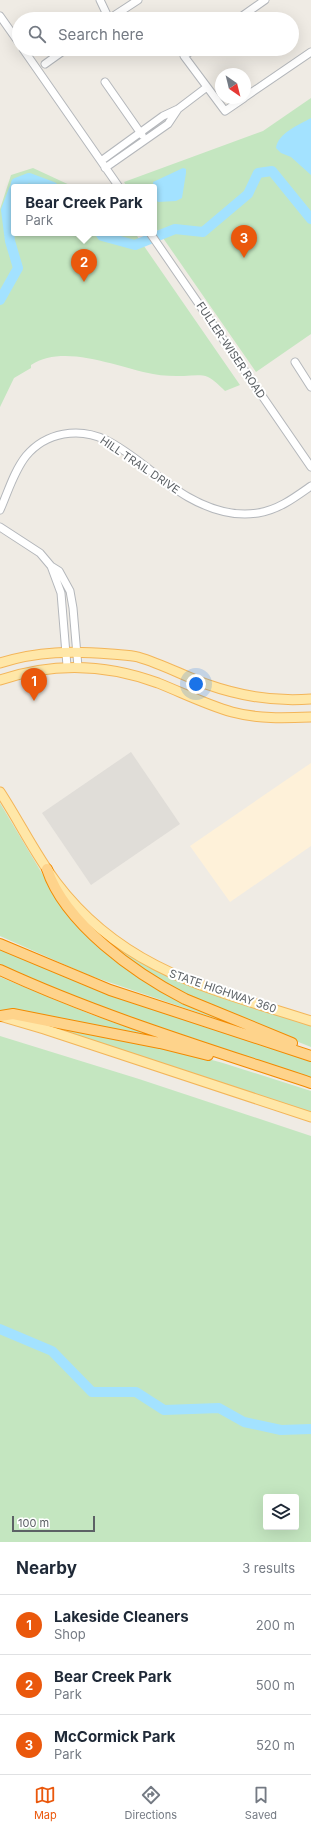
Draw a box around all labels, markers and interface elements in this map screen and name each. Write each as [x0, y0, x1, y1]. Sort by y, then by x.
search box [12, 12, 299, 56]
icon: search [26, 23, 48, 45]
text: Search here [58, 25, 144, 44]
north arrow [215, 68, 251, 104]
popup [11, 184, 157, 236]
text: Bear Creek Park [25, 193, 143, 212]
text: Park [25, 212, 53, 228]
pin: 3 [231, 225, 257, 258]
pin: 2 [71, 249, 97, 282]
street label: FULLER-WISER ROAD [193, 299, 269, 401]
street label: HILL TRAIL DRIVE [98, 433, 182, 497]
pin: 1 [21, 668, 47, 701]
your location [186, 674, 206, 694]
street label: STATE HIGHWAY 360 [168, 966, 278, 1016]
map controls [263, 1494, 299, 1530]
button: layers [263, 1494, 299, 1530]
scale bar [12, 1514, 95, 1533]
text: 100 m [18, 1516, 49, 1530]
text: Nearby [16, 1558, 77, 1578]
text: 3 results [242, 1560, 295, 1576]
text: Lakeside Cleaners [54, 1607, 189, 1626]
text: 1 [26, 1617, 32, 1633]
text: 200 m [256, 1617, 295, 1633]
text: Shop [54, 1626, 86, 1642]
text: Bear Creek Park [54, 1667, 172, 1686]
text: 2 [25, 1677, 33, 1693]
text: 500 m [256, 1677, 295, 1693]
text: Park [54, 1686, 82, 1702]
text: McCormick Park [54, 1727, 175, 1746]
text: 3 [25, 1737, 33, 1753]
text: 520 m [256, 1737, 295, 1753]
text: Park [54, 1746, 82, 1762]
tab: Map [34, 1784, 57, 1822]
tab: Directions [125, 1784, 177, 1822]
tab: Saved [245, 1784, 277, 1822]

